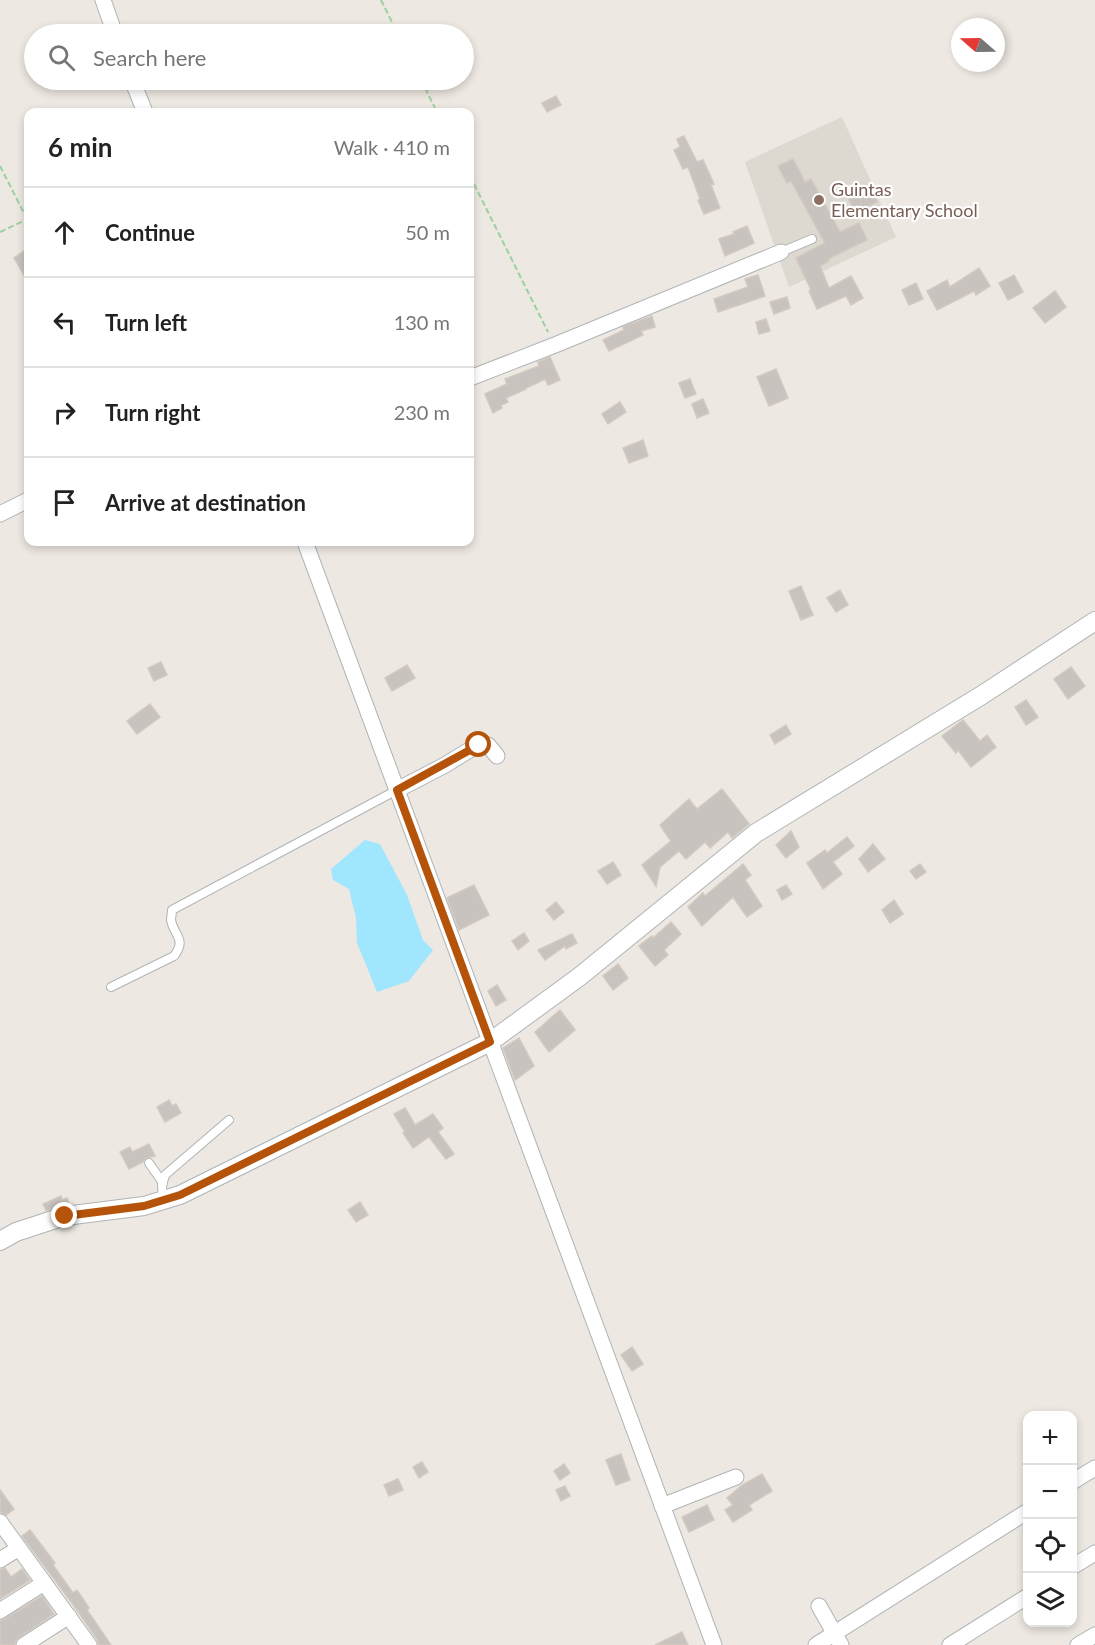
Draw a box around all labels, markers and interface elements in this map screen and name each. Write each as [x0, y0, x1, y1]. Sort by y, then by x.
north arrow [951, 18, 1005, 72]
search box [24, 24, 474, 90]
icon: search [45, 41, 78, 74]
text: Search here [93, 44, 206, 71]
text: 6 min [48, 131, 112, 163]
text: Walk · 410 m [334, 135, 450, 159]
place label: Guintas Elementary School [831, 178, 978, 221]
marker: Guintas Elementary School [812, 193, 826, 207]
icon: ahead [48, 216, 81, 249]
text: Continue [105, 219, 195, 246]
text: 50 m [405, 220, 450, 244]
icon: left [48, 306, 81, 339]
text: Turn left [105, 309, 187, 336]
text: 130 m [394, 310, 450, 334]
icon: right [48, 396, 81, 429]
text: Turn right [105, 399, 200, 426]
text: 230 m [394, 400, 450, 424]
icon: arrive [48, 486, 81, 519]
text: Arrive at destination [105, 489, 306, 516]
route start [465, 731, 491, 757]
route end [51, 1202, 77, 1228]
map controls [1023, 1411, 1077, 1627]
button: + [1023, 1411, 1077, 1465]
button: − [1023, 1465, 1077, 1519]
button: locate [1023, 1519, 1077, 1573]
button: layers [1023, 1573, 1077, 1627]

